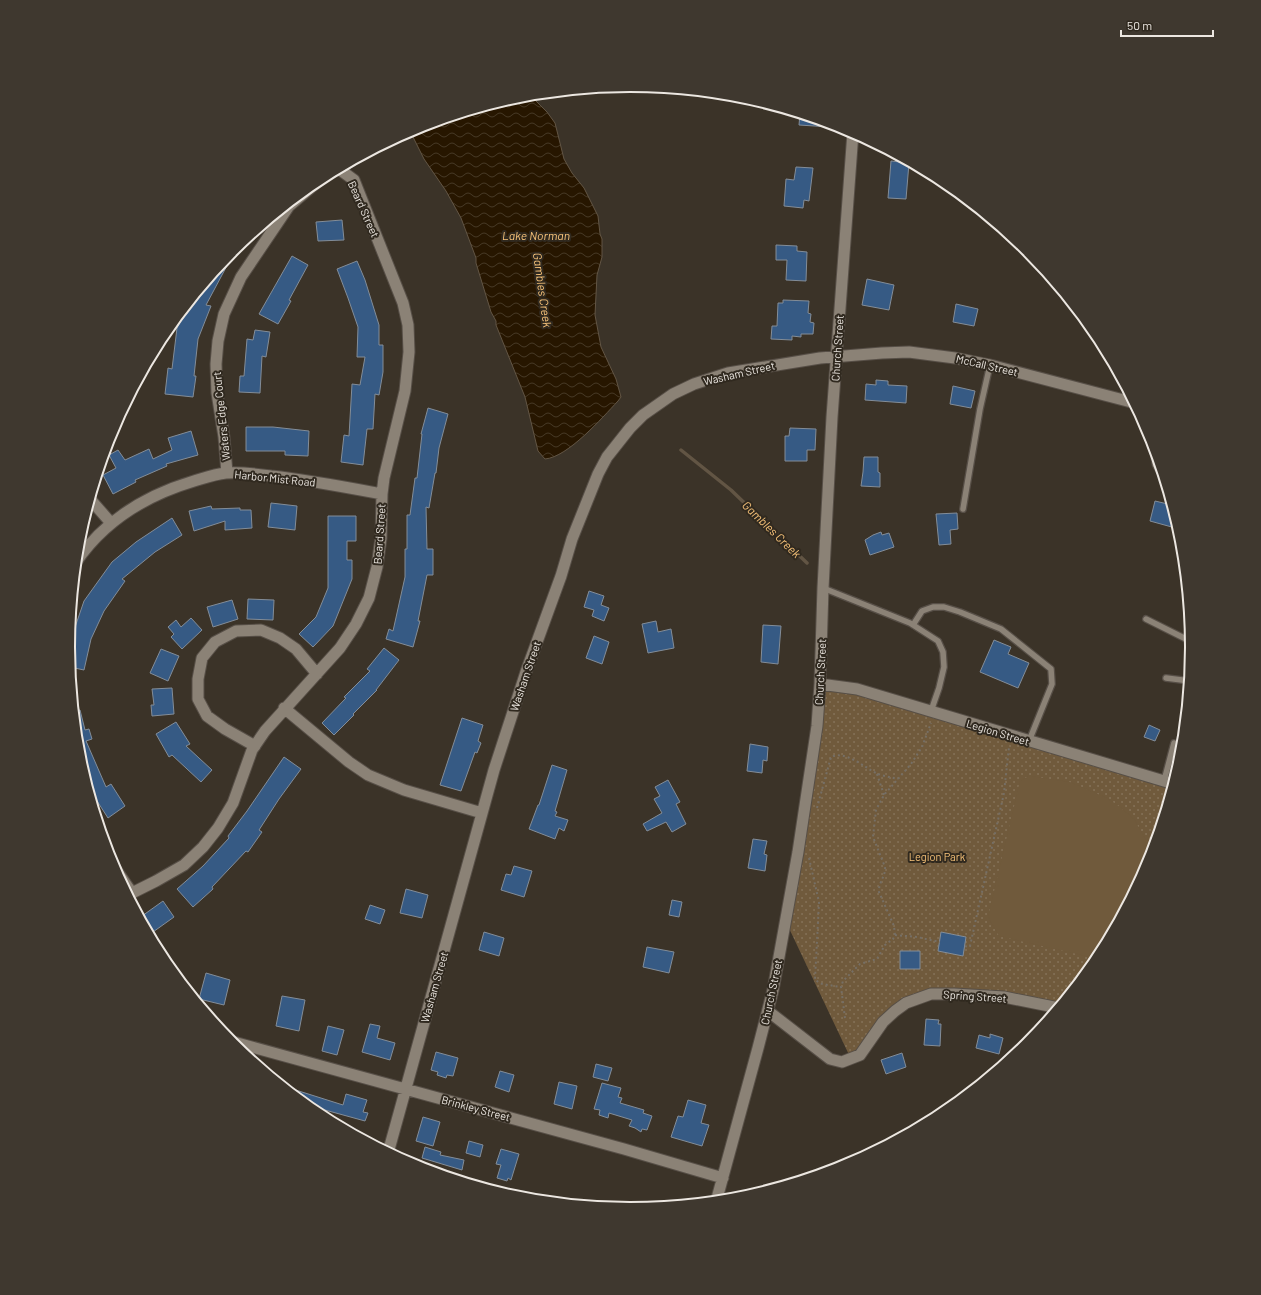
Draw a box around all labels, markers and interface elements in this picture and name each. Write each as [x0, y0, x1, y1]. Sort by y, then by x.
scale bar [1121, 12, 1213, 38]
text: 50 m [1127, 18, 1152, 32]
street label: Beard Street [346, 179, 382, 239]
water label: Lake Norman [502, 228, 570, 242]
water label: Gambles Creek [531, 252, 555, 329]
street label: Church Street [828, 314, 846, 382]
street label: McCall Street [955, 352, 1019, 378]
street label: Washam Street [702, 358, 776, 388]
street label: Waters Edge Court [210, 371, 232, 461]
street label: Harbor Mist Road [234, 467, 316, 489]
water label: Gambles Creek [740, 498, 804, 560]
street label: Beard Street [370, 503, 388, 565]
street label: Washam Street [507, 639, 543, 713]
street label: Church Street [812, 639, 828, 705]
street label: Legion Street [965, 716, 1031, 748]
park label: Legion Park [909, 850, 966, 863]
street label: Washam Street [418, 950, 450, 1024]
street label: Church Street [758, 958, 784, 1026]
street label: Spring Street [943, 987, 1007, 1005]
street label: Brinkley Street [440, 1093, 512, 1123]

